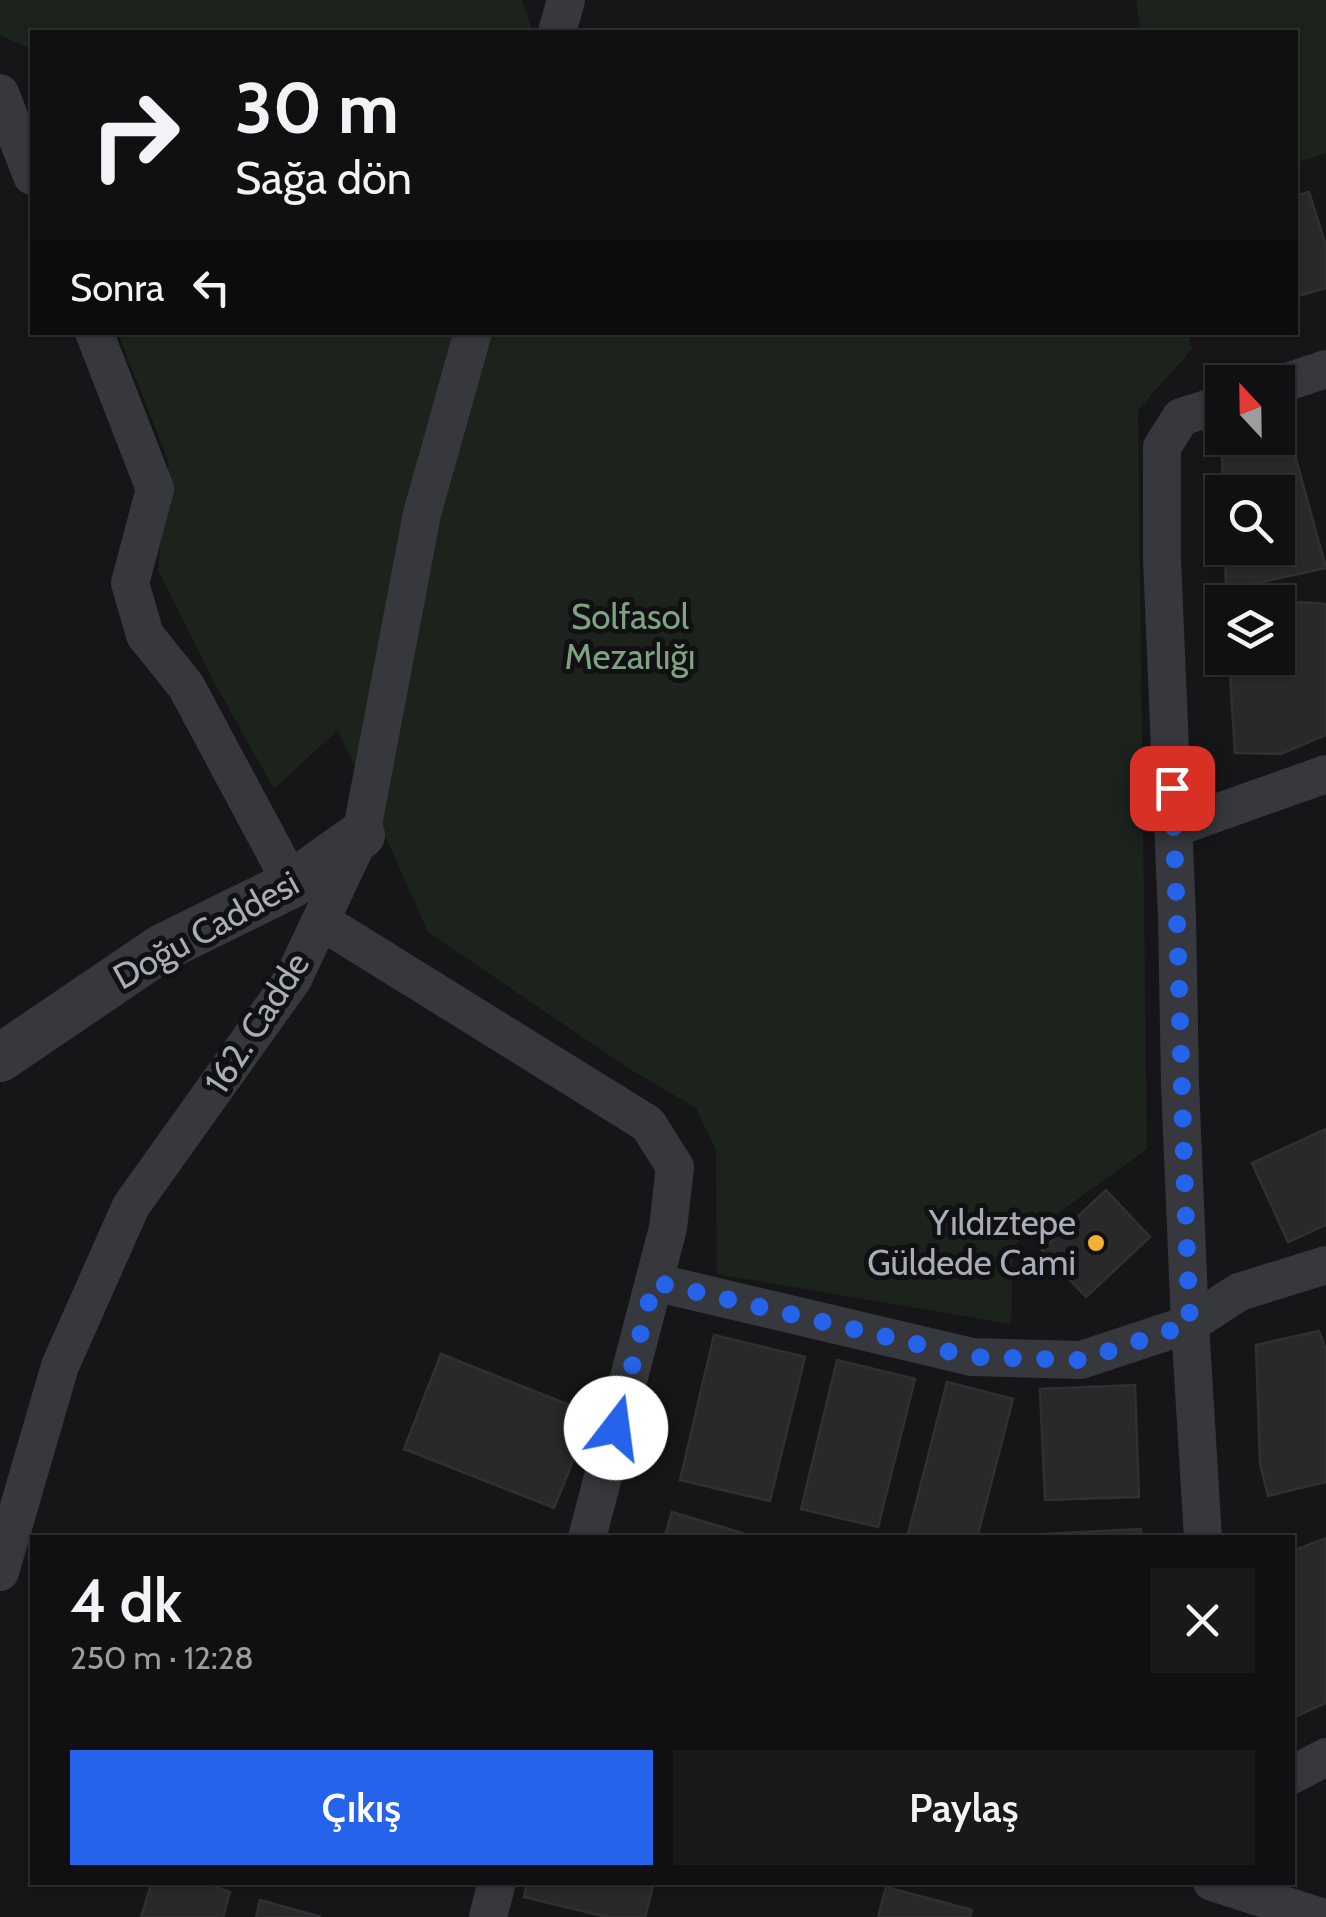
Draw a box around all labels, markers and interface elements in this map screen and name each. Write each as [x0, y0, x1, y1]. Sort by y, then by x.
text: 30 m [235, 65, 399, 151]
icon: right [70, 70, 200, 200]
text: Sağa dön [235, 151, 412, 205]
icon: left [184, 260, 239, 315]
text: Sonra [70, 264, 164, 311]
north arrow [1205, 365, 1295, 455]
map controls [1205, 365, 1295, 675]
button: search [1205, 475, 1295, 565]
button: layers [1205, 585, 1295, 675]
park label: Solfasol Mezarlığı [565, 595, 695, 678]
pin [1130, 746, 1215, 831]
icon: arrive [1145, 761, 1200, 816]
street label: Doğu Caddesi [106, 861, 306, 998]
street label: 162. Cadde [195, 944, 318, 1101]
place label: Yıldıztepe Güldede Cami [867, 1201, 1076, 1284]
marker: Yıldıztepe Güldede Cami [1085, 1232, 1107, 1254]
position arrow [564, 1376, 668, 1480]
text: 4 dk [70, 1564, 182, 1637]
button: close [1150, 1568, 1255, 1673]
text: 250 m · 12:28 [70, 1638, 254, 1677]
button: Çıkış [70, 1750, 653, 1865]
button: Paylaş [673, 1750, 1255, 1865]

